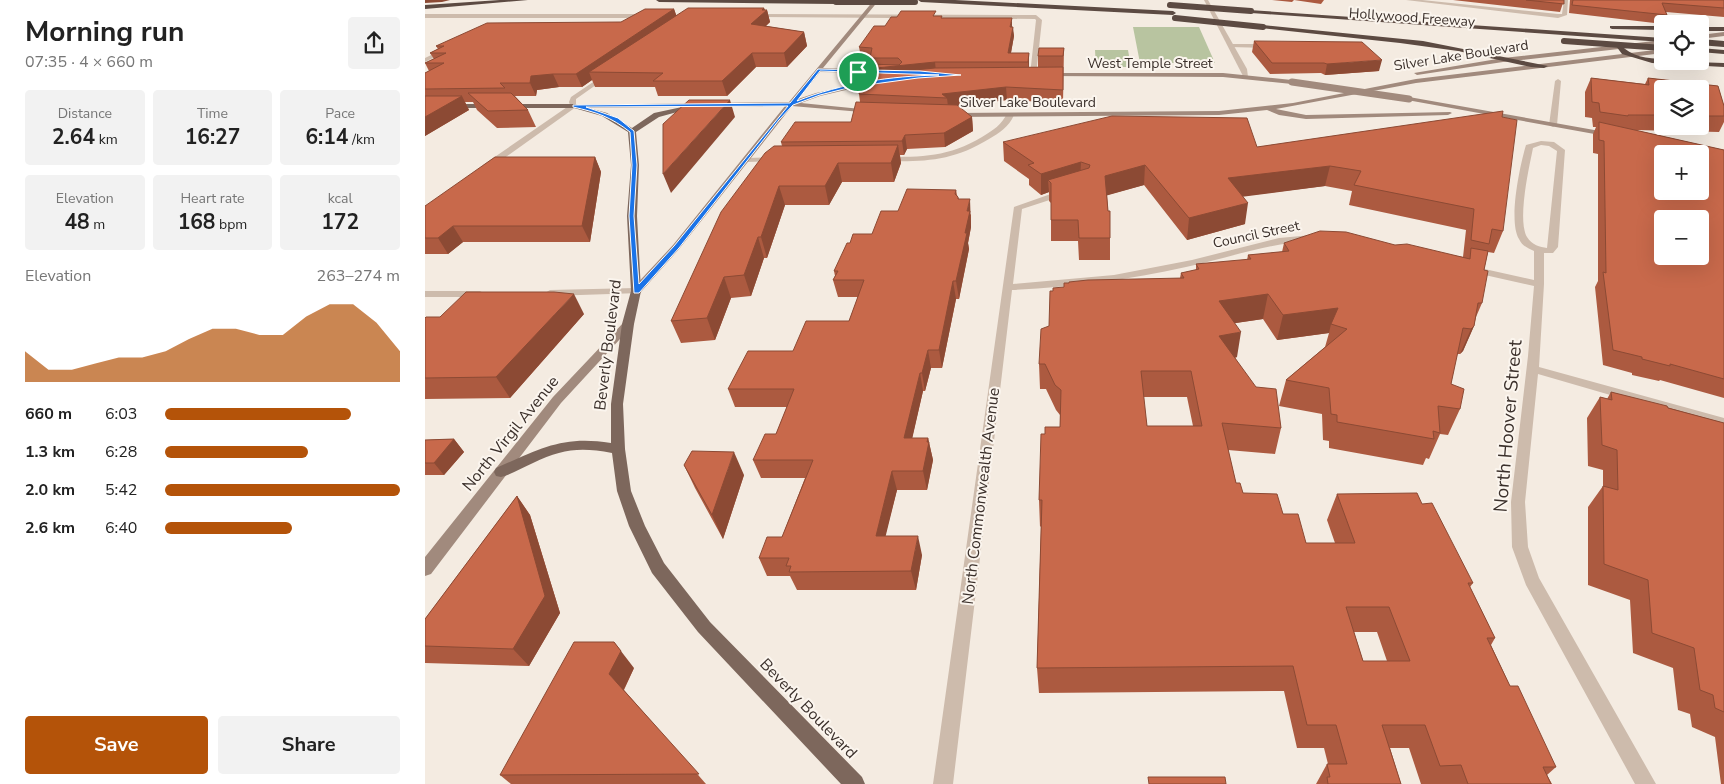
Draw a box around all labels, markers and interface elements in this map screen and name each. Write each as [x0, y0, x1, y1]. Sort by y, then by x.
street label: Hollywood Freeway [1348, 4, 1477, 31]
text: Morning run [25, 13, 184, 51]
map controls [1654, 15, 1709, 265]
button: locate [1654, 15, 1709, 70]
button: share [348, 17, 400, 69]
street label: Silver Lake Boulevard [1392, 35, 1530, 76]
text: 07:35 · 4 × 660 m [25, 51, 153, 73]
pin [837, 51, 879, 93]
street label: West Temple Street [1087, 54, 1213, 73]
icon: arrive [844, 58, 872, 86]
button: layers [1654, 80, 1709, 135]
street label: Silver Lake Boulevard [960, 93, 1096, 112]
text: Distance [58, 104, 112, 123]
text: Time [197, 104, 228, 123]
text: Pace [325, 104, 355, 123]
text: 2.64 [52, 123, 95, 151]
text: 16:27 [185, 123, 240, 151]
text: 6:14 [305, 123, 348, 151]
text: km [95, 130, 118, 149]
text: /km [348, 130, 375, 149]
button: + [1654, 145, 1709, 200]
text: Elevation [56, 189, 114, 208]
text: Heart rate [180, 189, 245, 208]
text: kcal [328, 189, 353, 208]
text: 48 [64, 208, 90, 236]
text: 168 [178, 208, 215, 236]
text: 172 [321, 208, 359, 236]
button: − [1654, 210, 1709, 265]
text: m [90, 215, 105, 234]
text: bpm [215, 215, 247, 234]
street label: Council Street [1211, 216, 1301, 253]
text: Elevation [25, 265, 91, 287]
text: 263–274 m [317, 265, 400, 287]
street label: Beverly Boulevard [589, 278, 627, 412]
street label: North Hoover Street [1488, 338, 1529, 513]
street label: North Virgil Avenue [457, 371, 564, 496]
street label: North Commonwealth Avenue [957, 386, 1005, 606]
text: 660 m [25, 403, 72, 425]
text: 6:03 [105, 403, 137, 425]
text: 1.3 km [25, 441, 75, 463]
text: 6:28 [105, 441, 137, 463]
text: 2.0 km [25, 479, 75, 501]
text: 5:42 [105, 479, 137, 501]
text: 2.6 km [25, 517, 75, 539]
text: 6:40 [105, 517, 137, 539]
street label: Beverly Boulevard [755, 654, 862, 764]
button: Save [25, 716, 208, 774]
button: Share [218, 716, 400, 774]

